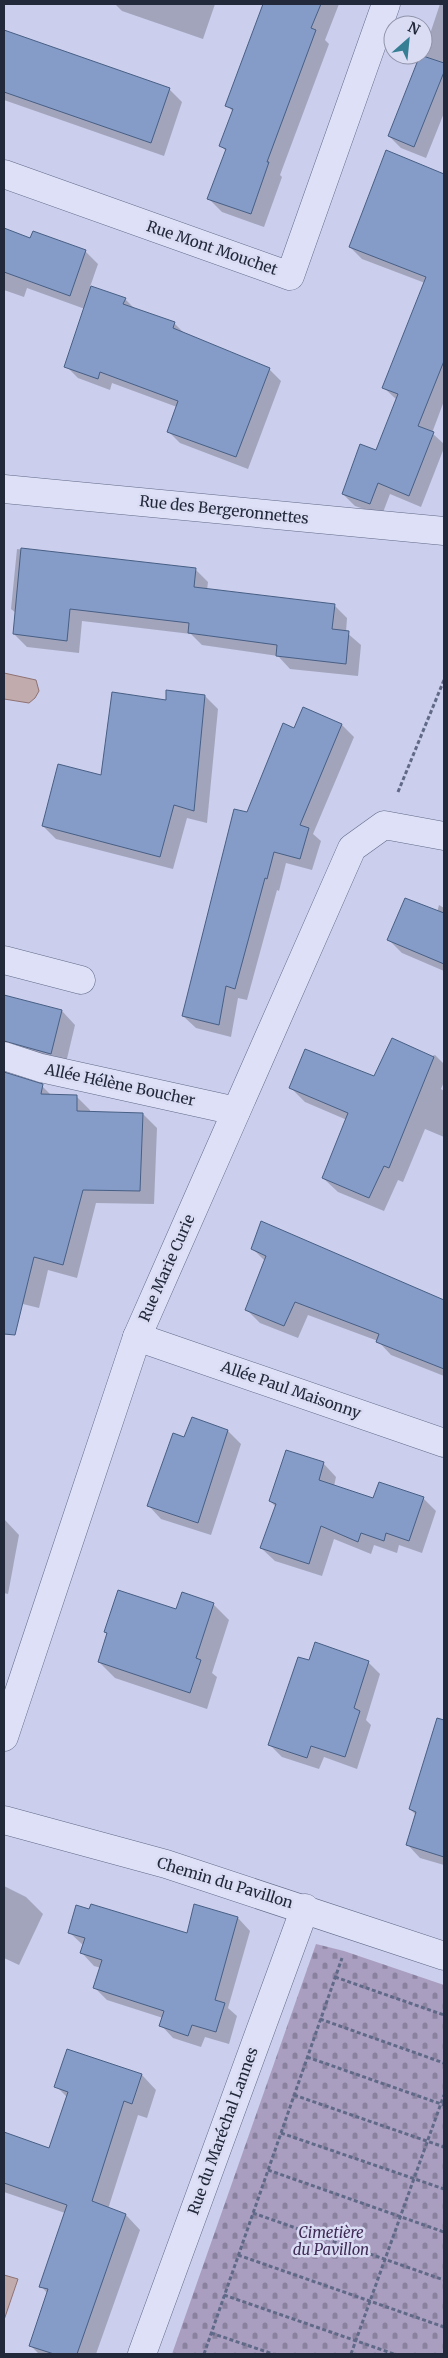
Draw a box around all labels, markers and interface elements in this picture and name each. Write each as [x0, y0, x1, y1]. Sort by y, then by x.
north arrow [383, 15, 433, 65]
text: N [405, 18, 423, 39]
street label: Rue Mont Mouchet [144, 216, 280, 279]
street label: Rue des Bergeronnettes [138, 491, 310, 528]
street label: Allée Hélène Boucher [42, 1059, 197, 1110]
street label: Rue Marie Curie [134, 1211, 199, 1324]
street label: Allée Paul Maisonny [218, 1356, 364, 1422]
street label: Chemin du Pavillon [155, 1853, 296, 1912]
street label: Rue du Maréchal Lannes [183, 2044, 262, 2217]
park label: Cimetière du Pavillon [293, 2223, 369, 2259]

